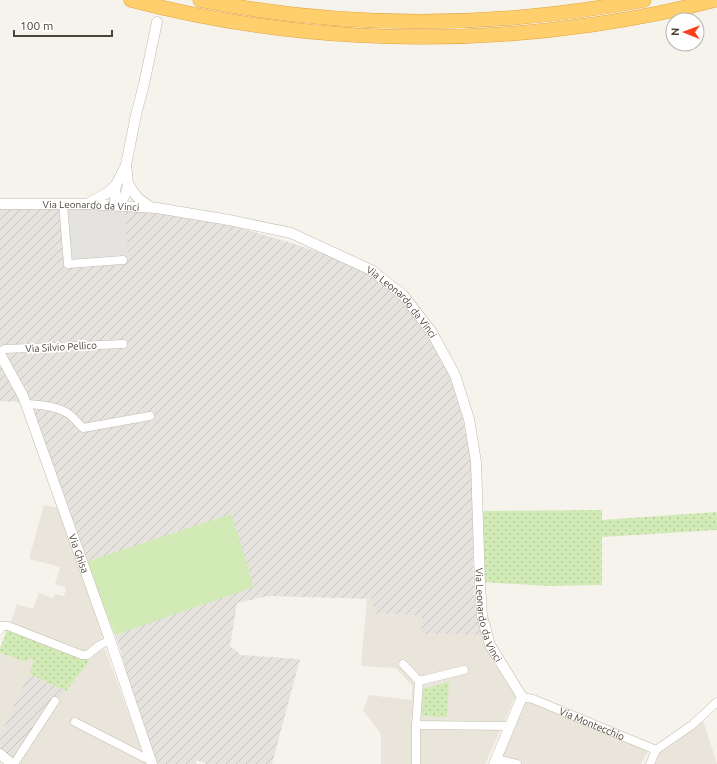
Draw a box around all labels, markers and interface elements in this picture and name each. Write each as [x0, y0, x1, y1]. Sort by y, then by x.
scale bar [14, 12, 112, 38]
north arrow [665, 12, 705, 52]
text: 100 m [20, 19, 53, 32]
text: N [669, 28, 681, 36]
street label: Via Leonardo da Vinci [43, 198, 140, 212]
street label: Via Leonardo da Vinci [365, 263, 439, 339]
street label: Via Silvio Pellico [25, 340, 97, 354]
street label: Via Ghisa [67, 532, 91, 574]
street label: Via Leonardo da Vinci [474, 568, 504, 664]
street label: Via Montecchio [558, 705, 626, 742]

